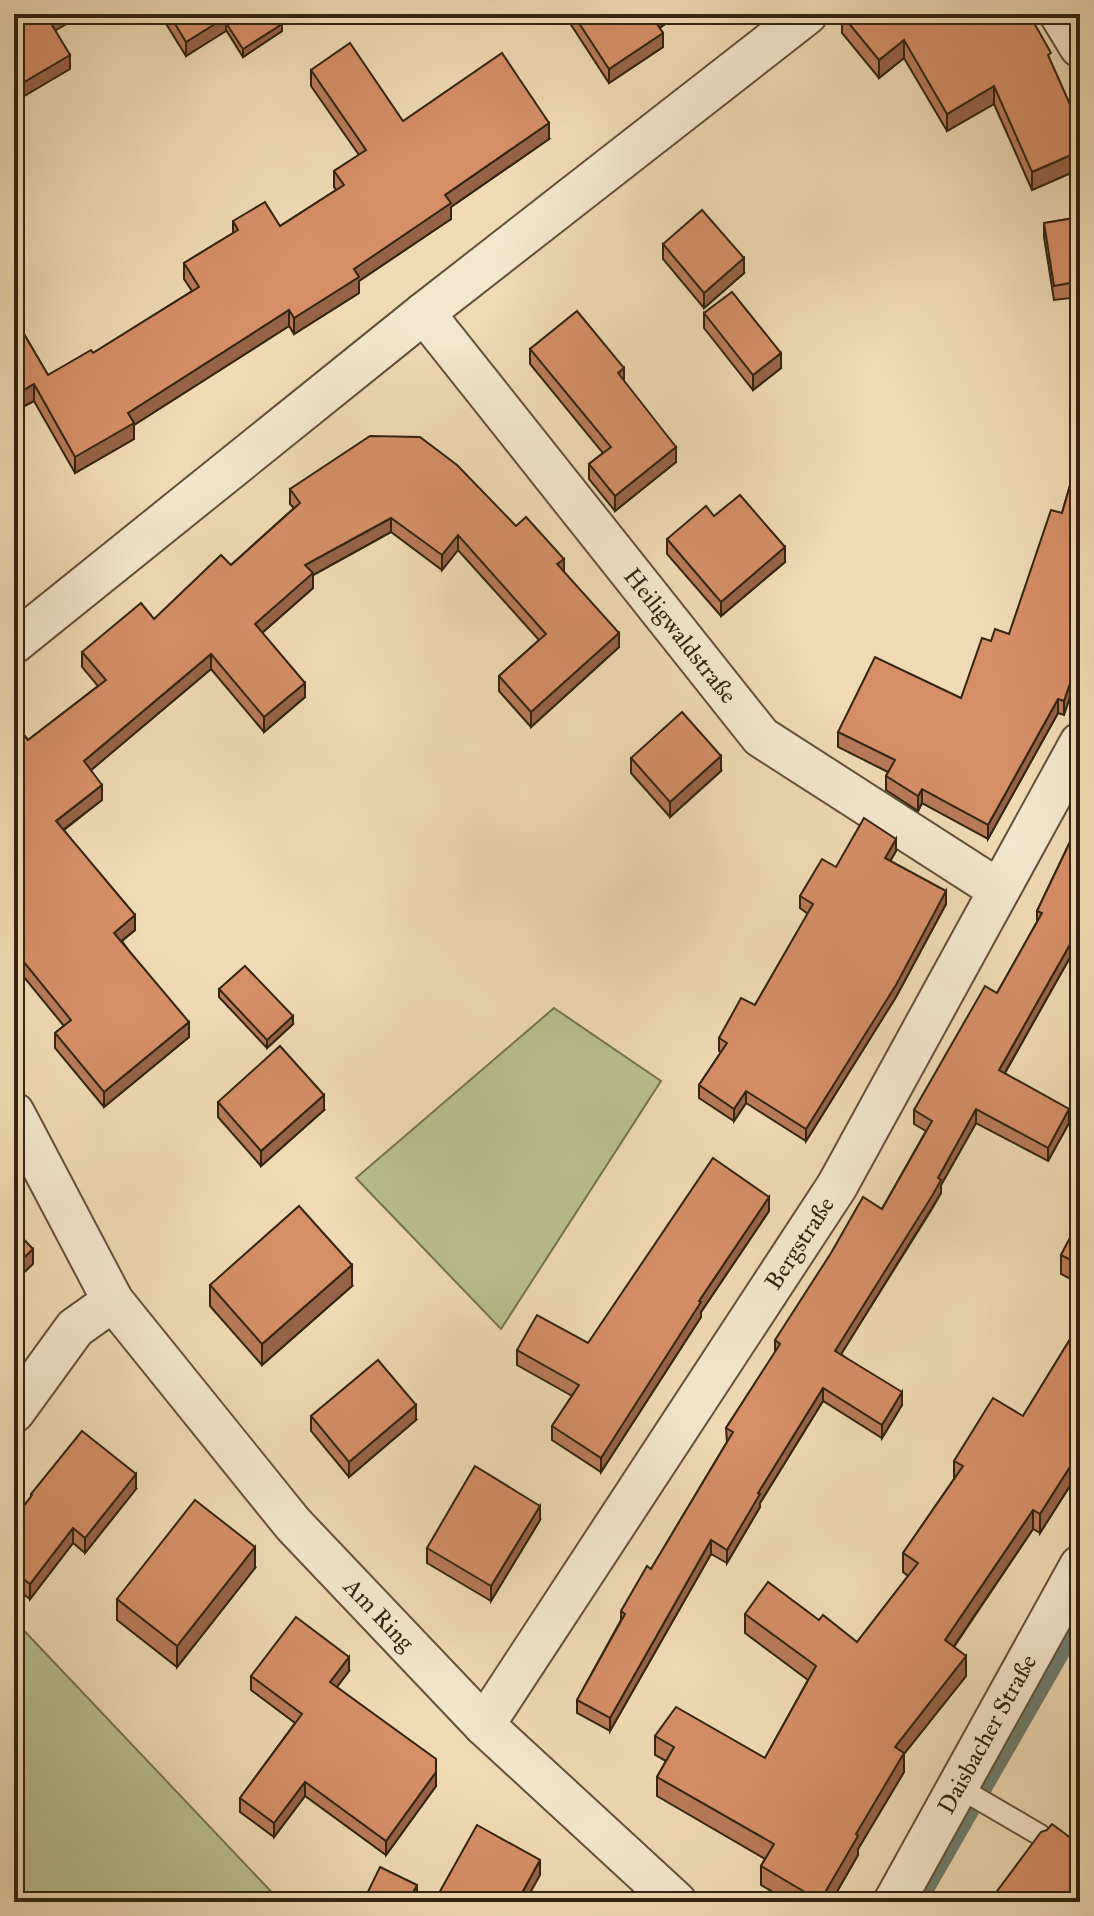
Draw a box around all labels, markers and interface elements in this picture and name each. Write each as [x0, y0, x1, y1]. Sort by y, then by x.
street label: Heiligwaldstraße [617, 562, 743, 709]
street label: Bergstraße [758, 1191, 841, 1295]
street label: Am Ring [337, 1571, 421, 1658]
street label: Daisbacher Straße [931, 1649, 1043, 1819]

